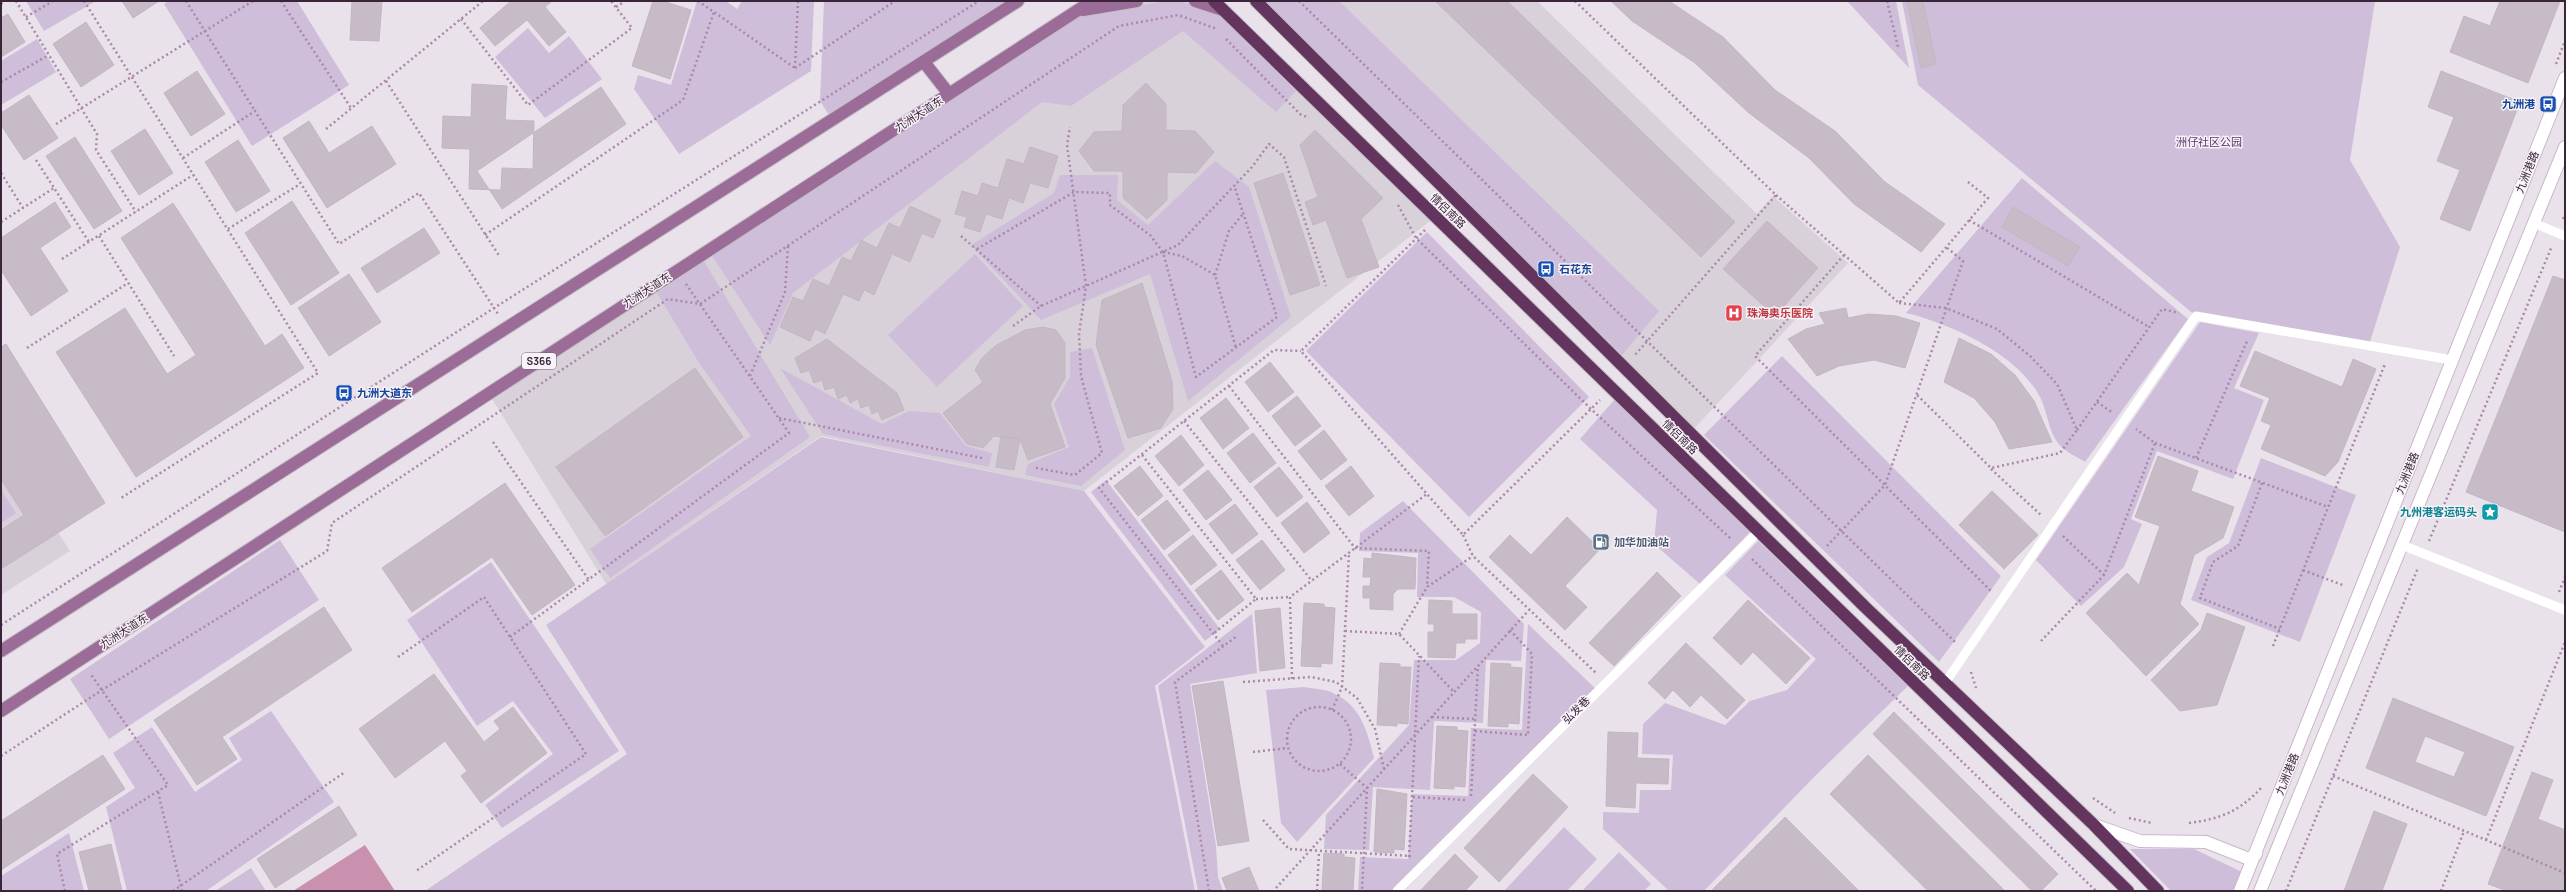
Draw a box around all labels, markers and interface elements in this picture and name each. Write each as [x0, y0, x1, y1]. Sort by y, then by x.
street label: 九洲大道东 [892, 92, 946, 135]
bus stop icon: 九洲港 [2538, 94, 2558, 114]
place label: 九洲港 [2502, 96, 2535, 111]
park label: 洲仔社区公园 [2176, 134, 2242, 149]
street label: 九洲港路 [2511, 149, 2542, 195]
street label: 情侣南路 [1427, 190, 1469, 231]
bus stop icon: 石花东 [1536, 259, 1556, 279]
place label: 石花东 [1559, 261, 1592, 276]
street label: 九洲大道东 [620, 268, 674, 311]
hospital icon: 珠海奥乐医院 [1724, 303, 1744, 323]
place label: 珠海奥乐医院 [1747, 305, 1813, 320]
road number: S366 [522, 353, 556, 369]
bus stop icon: 九洲大道东 [334, 383, 354, 403]
place label: 九洲大道东 [357, 385, 412, 400]
street label: 情侣南路 [1659, 416, 1701, 457]
street label: 九洲港路 [2391, 450, 2422, 496]
place icon: 九州港客运码头 [2480, 502, 2500, 522]
place label: 九州港客运码头 [2400, 504, 2477, 519]
fuel station icon: 加华加油站 [1591, 532, 1611, 552]
place label: 加华加油站 [1614, 534, 1669, 549]
street label: 九洲大道东 [97, 609, 151, 652]
street label: 情侣南路 [1891, 642, 1933, 683]
street label: 弘发巷 [1559, 693, 1593, 727]
street label: 九洲港路 [2271, 751, 2302, 797]

